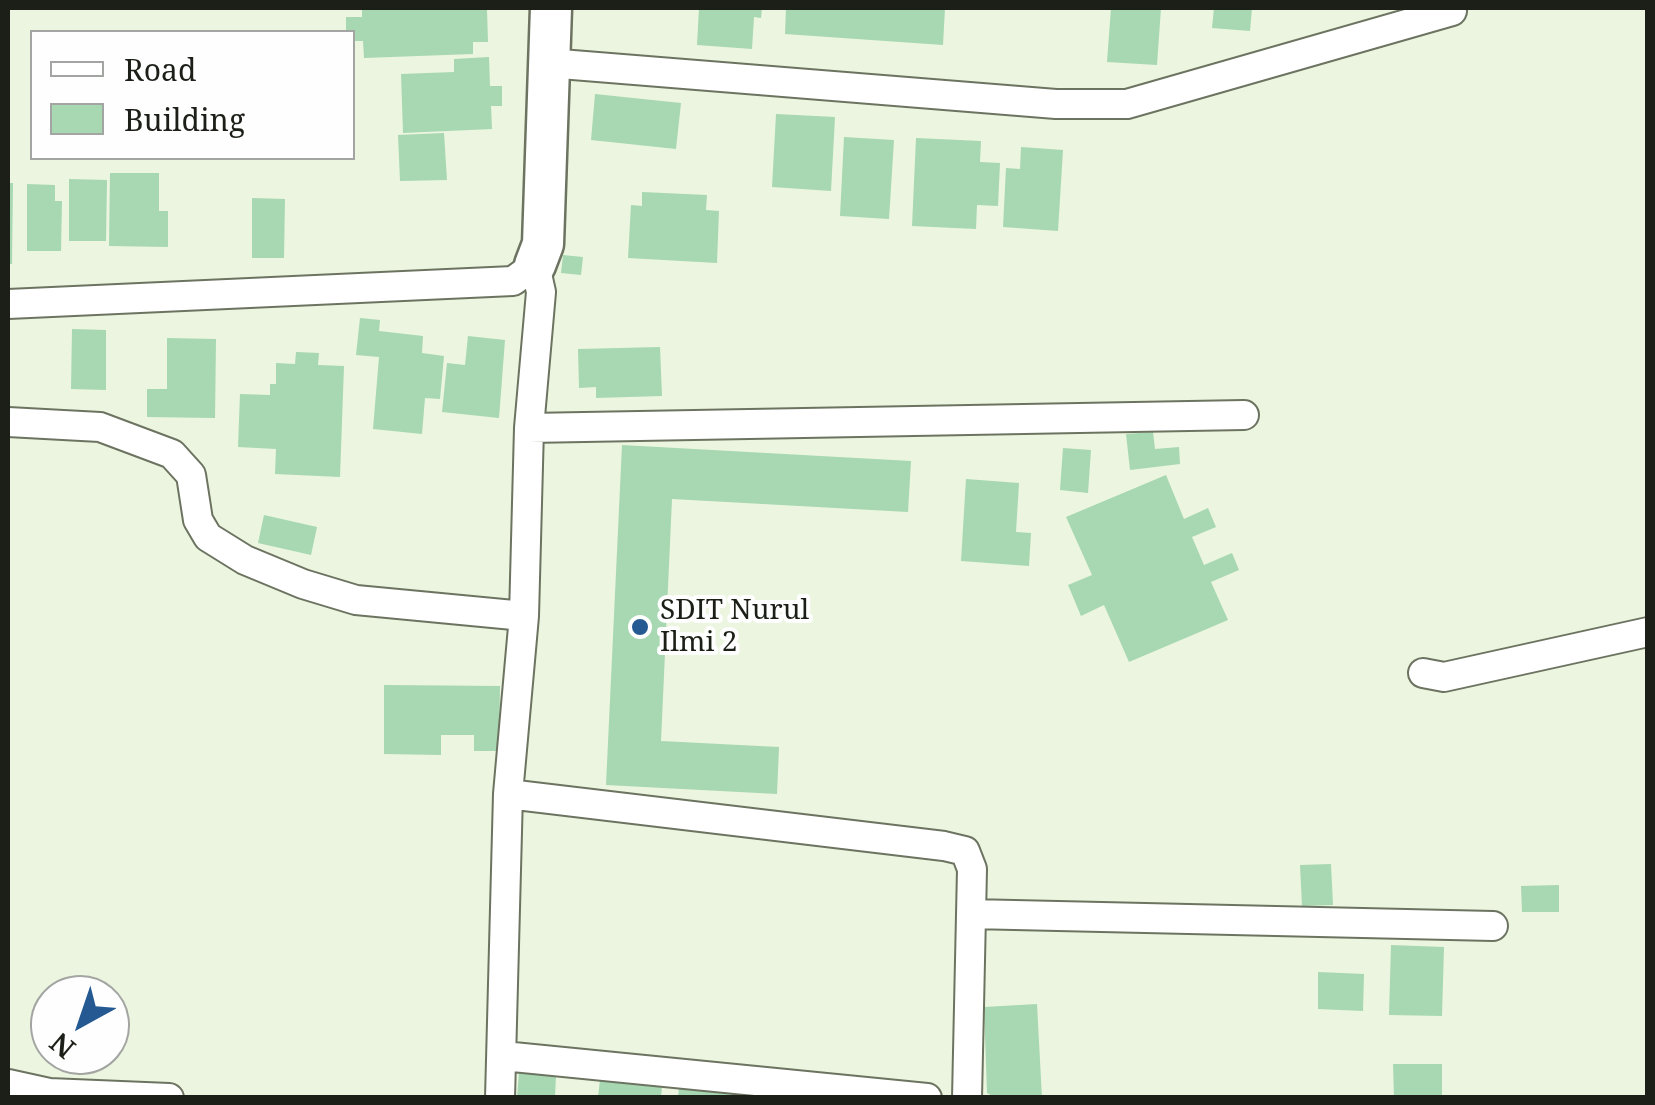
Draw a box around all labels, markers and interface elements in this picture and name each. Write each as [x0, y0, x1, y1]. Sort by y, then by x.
legend [30, 30, 355, 160]
text: Road [124, 49, 196, 90]
text: Building [124, 99, 245, 140]
place label: SDIT Nurul Ilmi 2 [660, 594, 809, 660]
marker: SDIT Nurul Ilmi 2 [629, 616, 651, 638]
north arrow [30, 975, 130, 1075]
text: N [41, 1025, 83, 1068]

